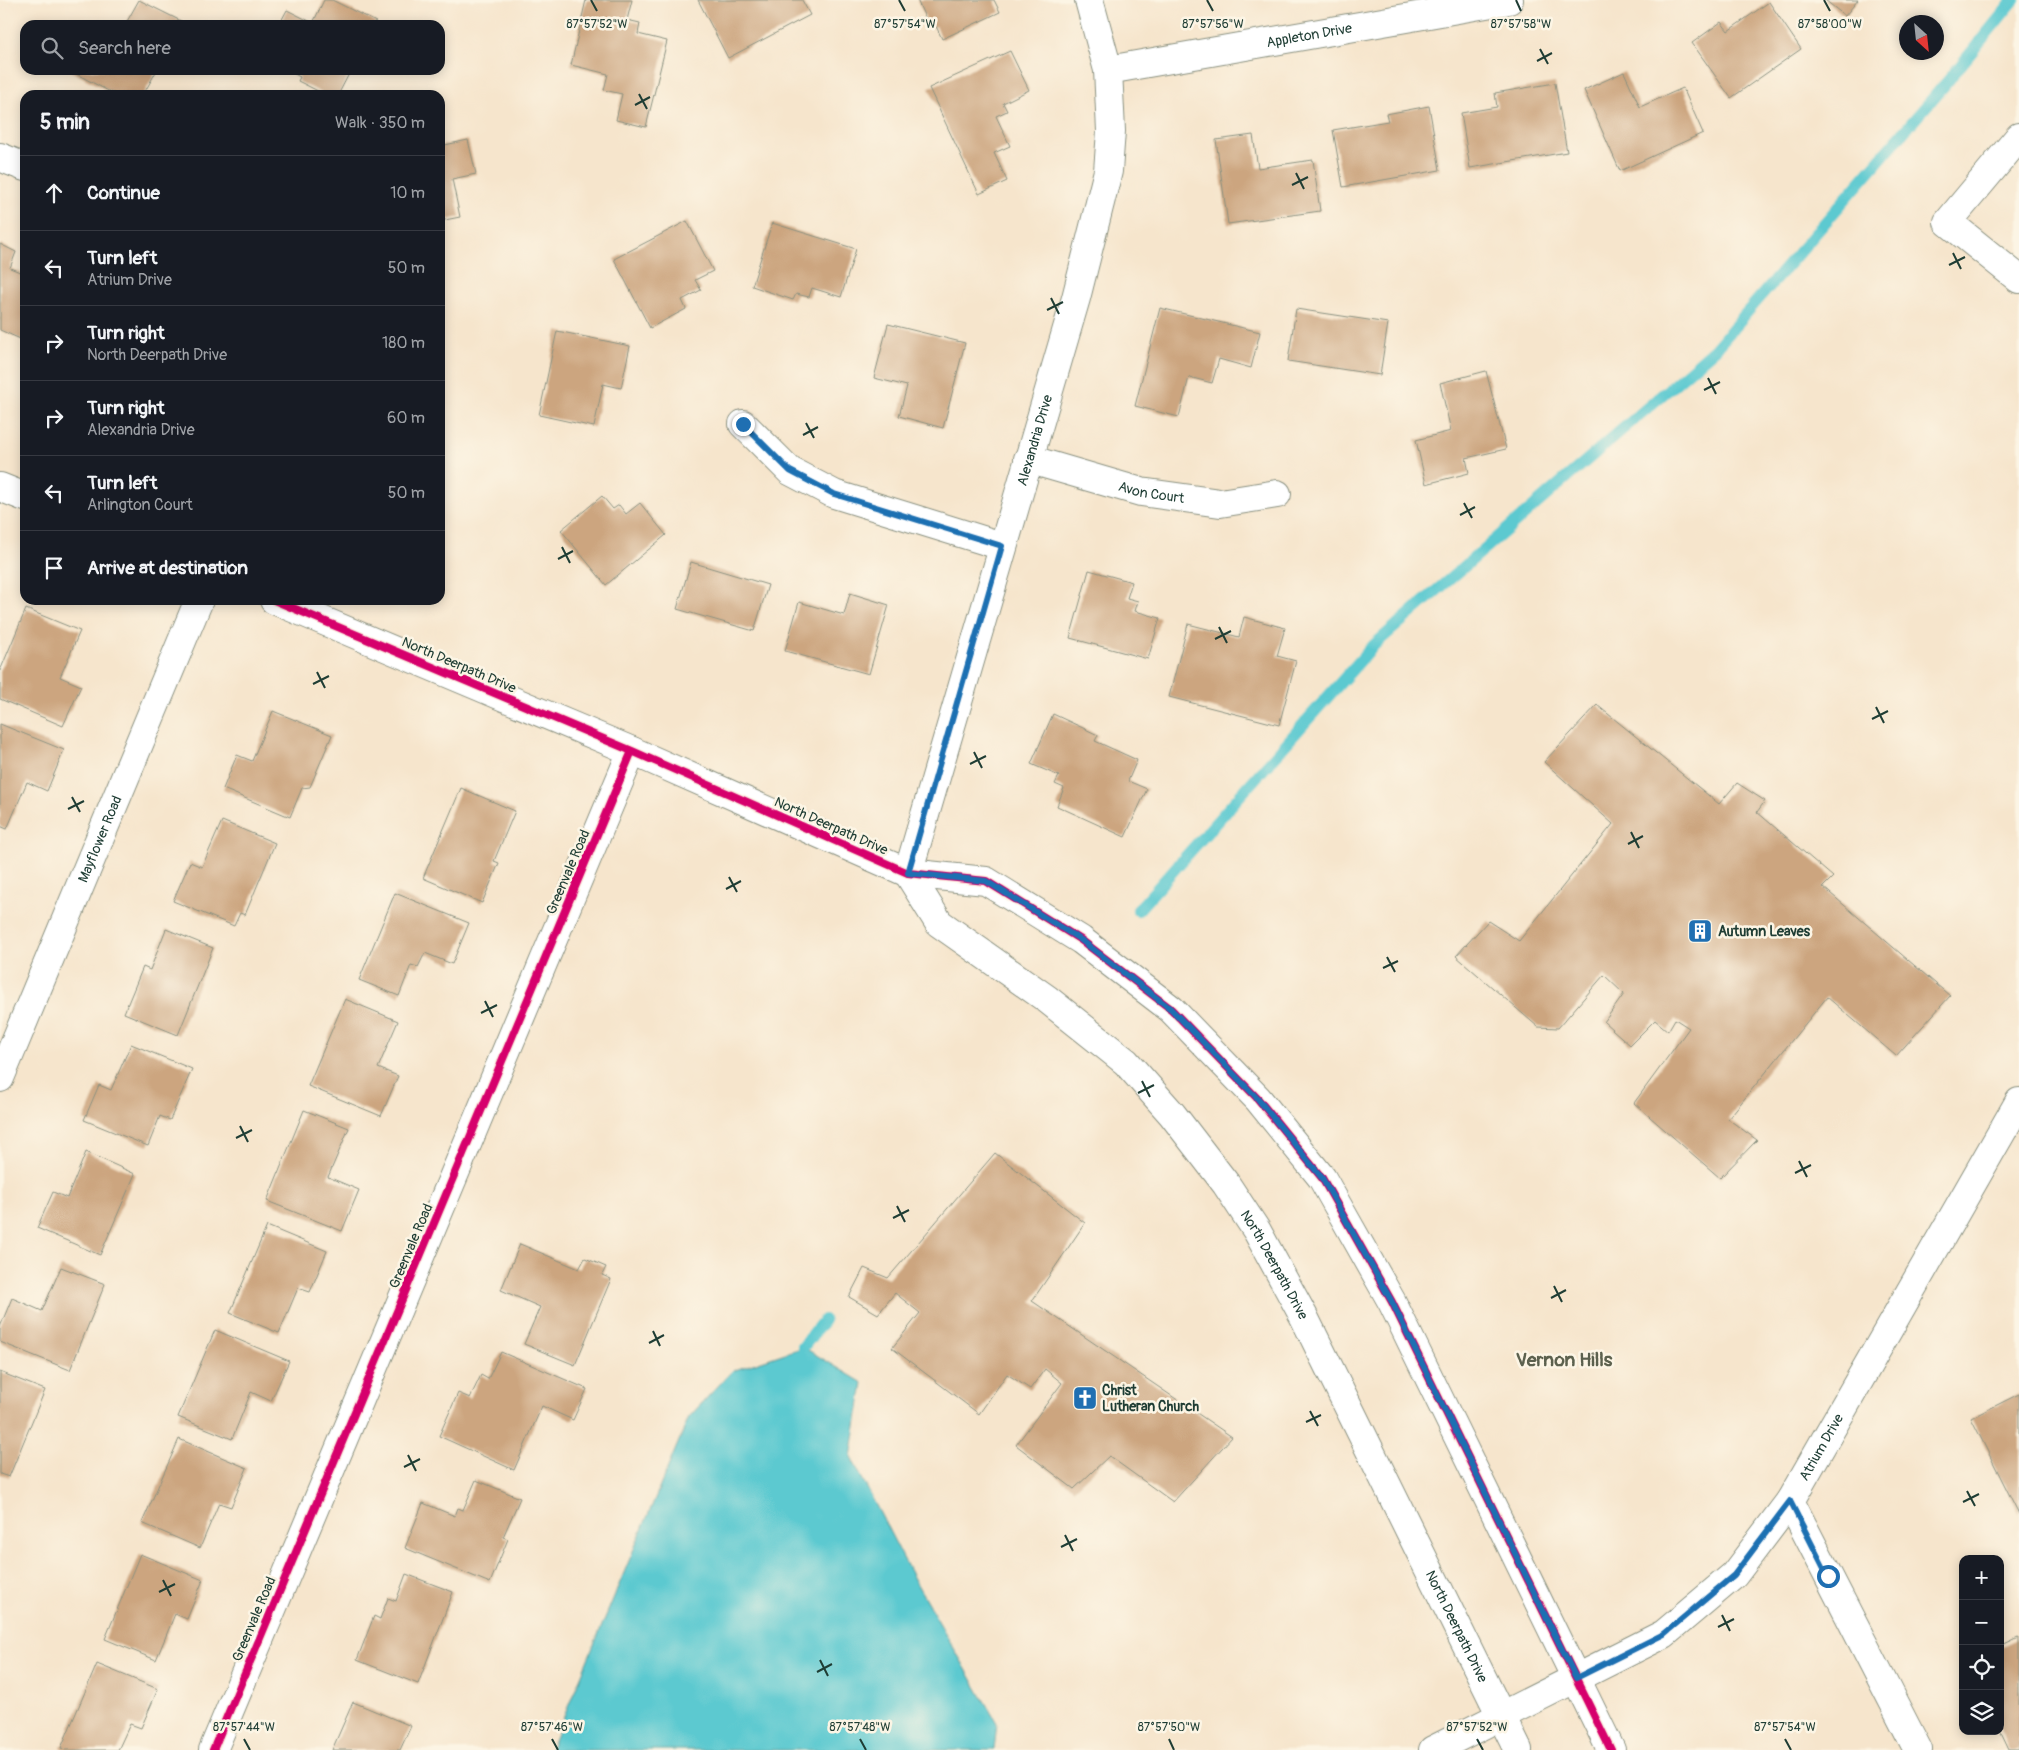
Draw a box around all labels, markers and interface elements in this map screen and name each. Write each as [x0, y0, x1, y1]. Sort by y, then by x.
north arrow [1899, 15, 1944, 60]
text: 87°57'52"W [566, 17, 628, 32]
text: 87°57'54"W [874, 17, 936, 32]
text: 87°57'56"W [1182, 17, 1244, 32]
text: 87°57'58"W [1491, 17, 1551, 32]
text: 87°58'00"W [1798, 17, 1862, 32]
street label: Appleton Drive [1265, 19, 1353, 51]
search box [20, 20, 445, 75]
icon: search [38, 34, 66, 62]
text: Search here [78, 36, 171, 60]
text: 5 min [40, 109, 90, 136]
text: Walk · 350 m [335, 113, 425, 133]
icon: ahead [40, 179, 68, 207]
text: Continue [87, 181, 160, 205]
text: 10 m [390, 183, 425, 203]
text: Turn left [87, 246, 157, 270]
icon: left [40, 254, 68, 282]
text: 50 m [388, 258, 425, 278]
text: Atrium Drive [87, 270, 172, 290]
text: Turn right [87, 321, 165, 345]
icon: right [40, 329, 68, 357]
text: 180 m [382, 333, 425, 353]
text: North Deerpath Drive [87, 345, 227, 365]
street label: Alexandria Drive [1013, 392, 1056, 488]
text: Turn right [87, 396, 165, 420]
icon: right [40, 404, 68, 432]
text: 60 m [387, 408, 425, 428]
route end [732, 413, 755, 436]
text: Alexandria Drive [87, 420, 195, 440]
text: Turn left [87, 471, 157, 495]
street label: Avon Court [1116, 477, 1186, 506]
icon: left [40, 479, 68, 507]
text: 50 m [388, 483, 425, 503]
text: Arlington Court [87, 495, 193, 515]
icon: arrive [40, 554, 68, 582]
text: Arrive at destination [87, 556, 248, 580]
street label: North Deerpath Drive [399, 633, 519, 697]
street label: Mayflower Road [74, 793, 125, 885]
street label: North Deerpath Drive [772, 793, 891, 859]
street label: Greenvale Road [542, 827, 594, 917]
building icon: Autumn Leaves [1687, 918, 1713, 944]
place label: Autumn Leaves [1718, 923, 1811, 940]
street label: Greenvale Road [385, 1201, 437, 1291]
street label: North Deerpath Drive [1237, 1207, 1312, 1322]
district label: Vernon Hills [1516, 1348, 1613, 1372]
place label: Christ Lutheran Church [1102, 1382, 1199, 1415]
church icon: Christ Lutheran Church [1072, 1385, 1098, 1411]
street label: Atrium Drive [1795, 1411, 1847, 1484]
map controls [1959, 1555, 2004, 1735]
button: + [1959, 1555, 2004, 1600]
route start [1817, 1565, 1840, 1588]
street label: North Deerpath Drive [1422, 1567, 1492, 1685]
street label: Greenvale Road [228, 1574, 280, 1664]
button: − [1959, 1600, 2004, 1645]
button: locate [1959, 1645, 2004, 1690]
button: layers [1959, 1690, 2004, 1735]
text: 87°57'44"W [213, 1720, 275, 1735]
text: 87°57'46"W [521, 1720, 583, 1735]
text: 87°57'48"W [829, 1720, 891, 1735]
text: 87°57'50"W [1138, 1720, 1200, 1735]
text: 87°57'52"W [1446, 1720, 1508, 1735]
text: 87°57'54"W [1754, 1720, 1816, 1735]

